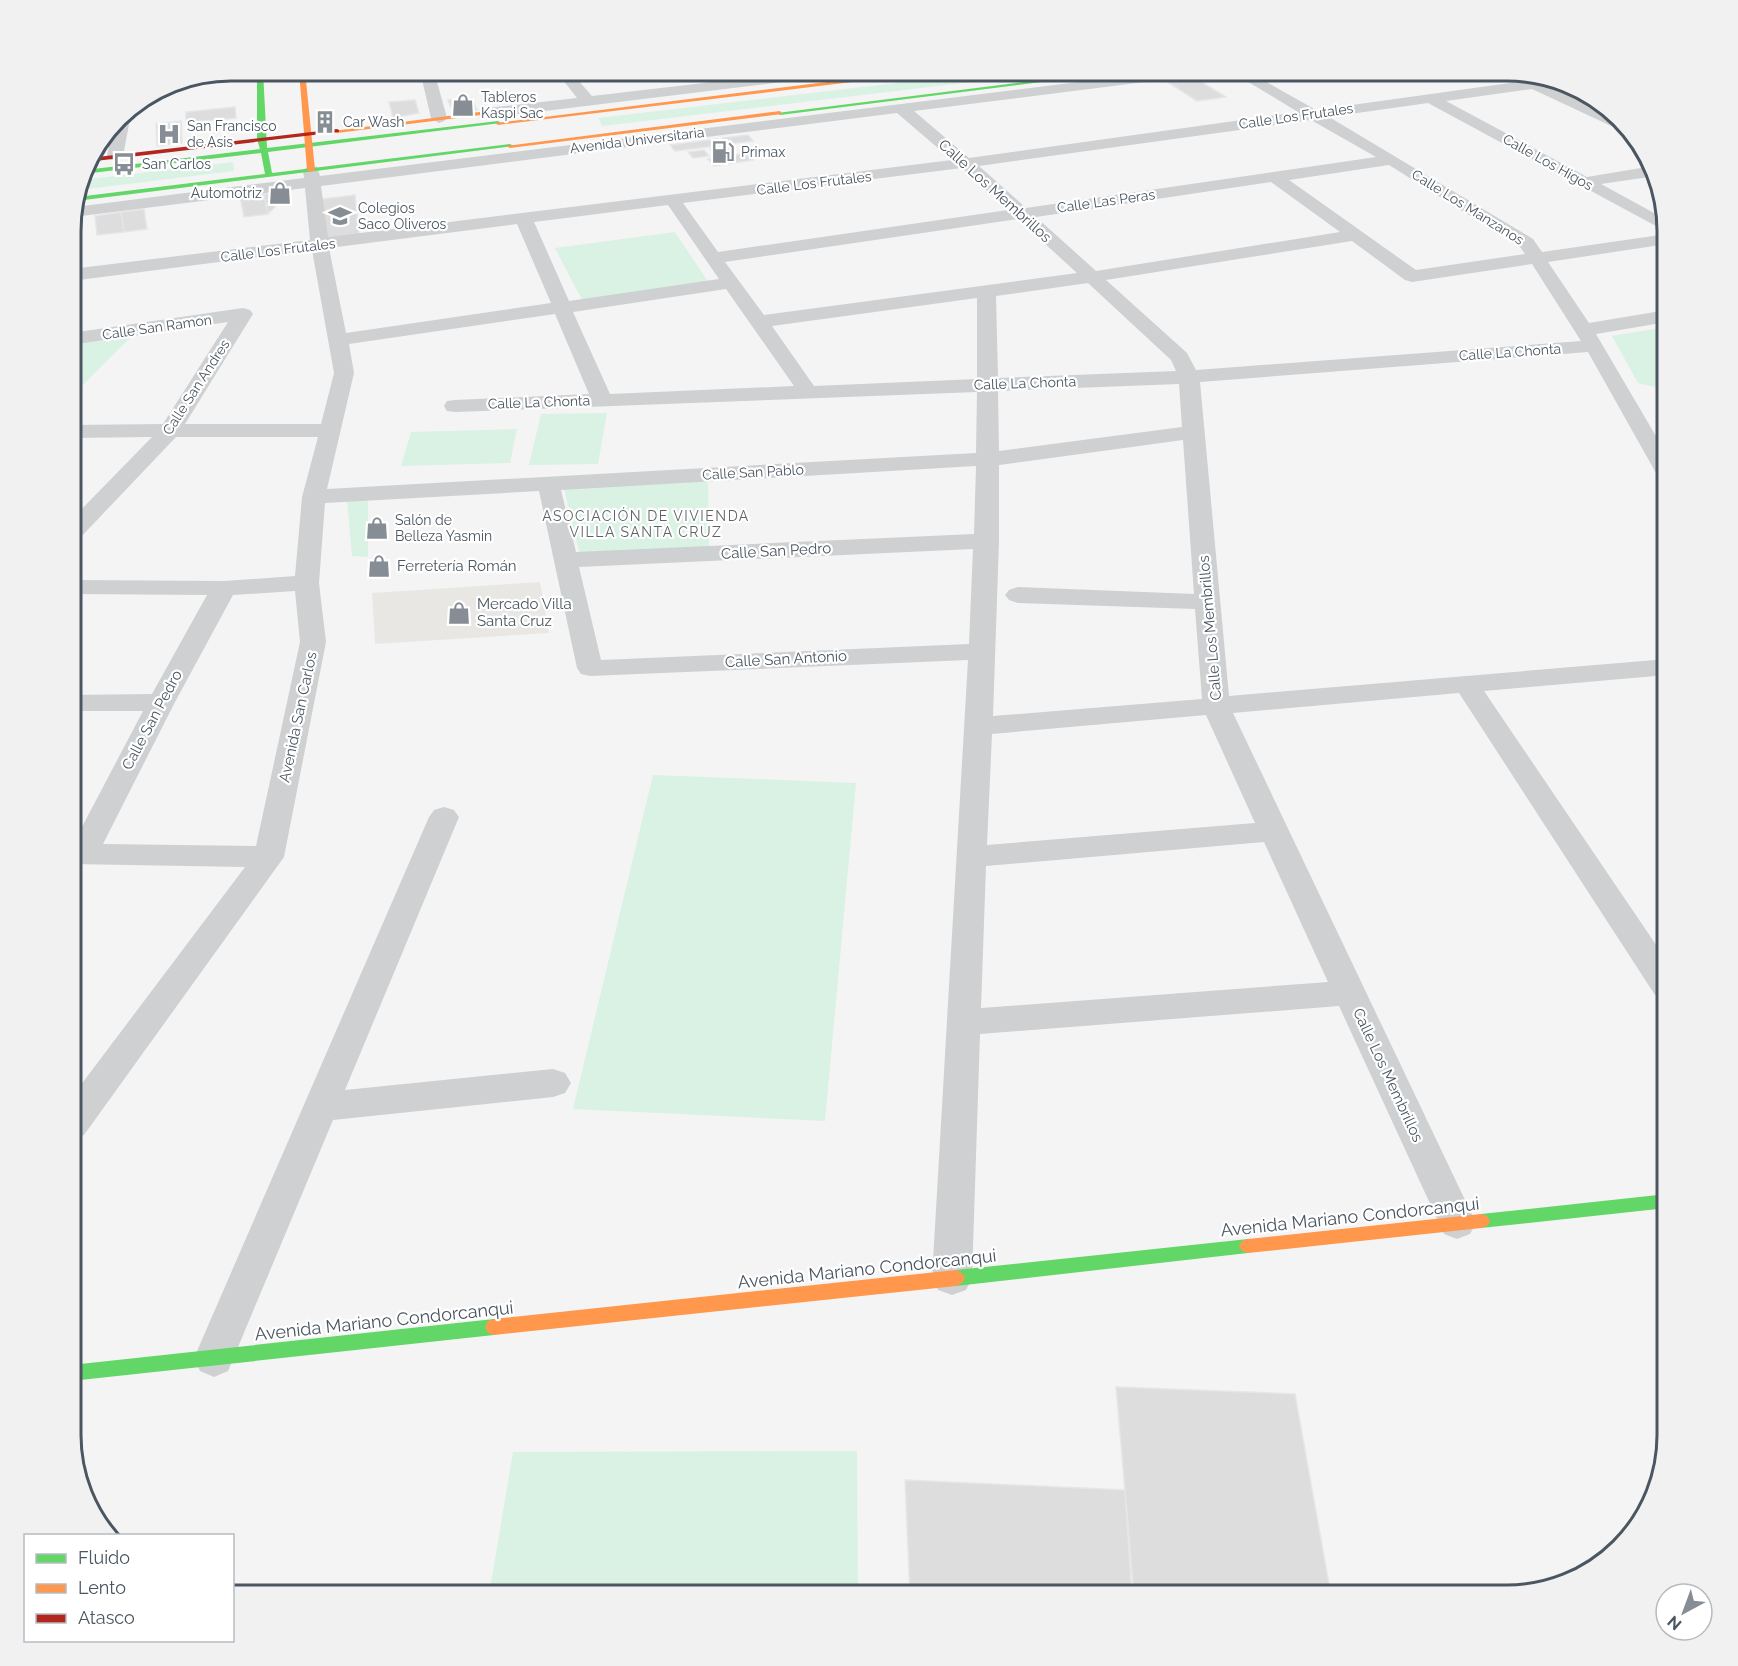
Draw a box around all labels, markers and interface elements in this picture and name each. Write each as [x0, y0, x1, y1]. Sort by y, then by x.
place label: Tableros Kaspi Sac [481, 89, 544, 121]
shop icon: Tableros Kaspi Sac [450, 92, 476, 118]
street label: Calle Los Frutales [1238, 100, 1354, 132]
building icon: Car Wash [312, 109, 338, 135]
place label: Car Wash [343, 114, 404, 130]
place label: San Francisco de Asis [187, 118, 277, 150]
hospital icon: San Francisco de Asis [156, 121, 182, 147]
street label: Avenida Universitaria [569, 124, 705, 156]
street label: Calle Los Higos [1500, 131, 1596, 193]
street label: Calle Los Membrillos [935, 136, 1055, 246]
fuel station icon: Primax [710, 139, 736, 165]
place label: Primax [741, 144, 785, 160]
bus stop icon: San Carlos [111, 151, 137, 177]
place label: San Carlos [142, 156, 211, 172]
street label: Calle Los Manzanos [1409, 166, 1527, 248]
street label: Calle Los Frutales [756, 168, 872, 198]
shop icon: Automotriz [267, 180, 293, 206]
place label: Automotriz [191, 185, 262, 201]
street label: Calle Las Peras [1056, 186, 1156, 216]
place label: Colegios Saco Oliveros [358, 200, 446, 232]
school or university icon: Colegios Saco Oliveros [327, 203, 353, 229]
street label: Calle Los Frutales [220, 235, 336, 265]
street label: Calle San Ramon [101, 311, 213, 343]
street label: Calle San Andres [159, 336, 233, 438]
street label: Calle La Chonta [1458, 340, 1562, 364]
street label: Calle La Chonta [973, 373, 1077, 393]
street label: Calle La Chonta [487, 392, 591, 412]
street label: Calle San Pablo [702, 461, 804, 483]
district label: ASOCIACIÓN DE VIVIENDA VILLA SANTA CRUZ [542, 507, 750, 540]
place label: Salón de Belleza Yasmin [395, 512, 492, 544]
shop icon: Salón de Belleza Yasmin [364, 515, 390, 541]
street label: Calle San Pedro [720, 539, 832, 563]
shop icon: Ferretería Román [366, 553, 392, 579]
street label: Calle Los Membrillos [1195, 555, 1225, 701]
place label: Ferretería Román [397, 557, 517, 575]
place label: Mercado Villa Santa Cruz [477, 595, 572, 630]
shop icon: Mercado Villa Santa Cruz [446, 600, 472, 626]
street label: Calle San Antonio [725, 647, 848, 671]
street label: Avenida San Carlos [275, 650, 321, 784]
street label: Calle San Pedro [118, 667, 186, 773]
street label: Calle Los Membrillos [1349, 1005, 1427, 1145]
street label: Avenida Mariano Condorcanqui [1219, 1192, 1480, 1241]
street label: Avenida Mariano Condorcanqui [736, 1244, 997, 1293]
street label: Avenida Mariano Condorcanqui [253, 1296, 514, 1345]
legend [24, 1534, 234, 1642]
text: Fluido [78, 1547, 130, 1568]
text: Lento [78, 1577, 126, 1598]
north arrow [1654, 1582, 1714, 1642]
text: Atasco [78, 1607, 135, 1628]
text: N [1664, 1612, 1685, 1634]

